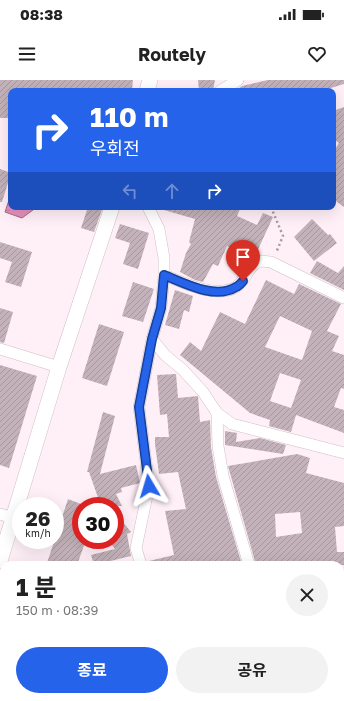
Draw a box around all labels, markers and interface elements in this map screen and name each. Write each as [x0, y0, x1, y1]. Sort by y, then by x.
text: 08:38 [20, 5, 63, 23]
icon: menu [16, 43, 38, 65]
text: Routely [138, 43, 206, 65]
icon: heart [306, 43, 328, 65]
text: 110 m [90, 100, 169, 133]
icon: right [24, 104, 76, 156]
text: 우회전 [90, 137, 140, 159]
icon: left [119, 180, 141, 202]
icon: ahead [161, 180, 183, 202]
icon: right [203, 180, 225, 202]
pin [226, 240, 260, 281]
icon: arrive [232, 246, 254, 268]
position arrow [128, 465, 170, 507]
speed limit sign: 30 [72, 497, 124, 549]
text: 26 [26, 506, 50, 530]
text: km/h [25, 527, 51, 539]
text: 1 분 [16, 572, 56, 601]
button: close [286, 574, 328, 616]
text: 150 m · 08:39 [16, 602, 98, 618]
button: 종료 [16, 647, 168, 693]
button: 공유 [176, 647, 328, 693]

